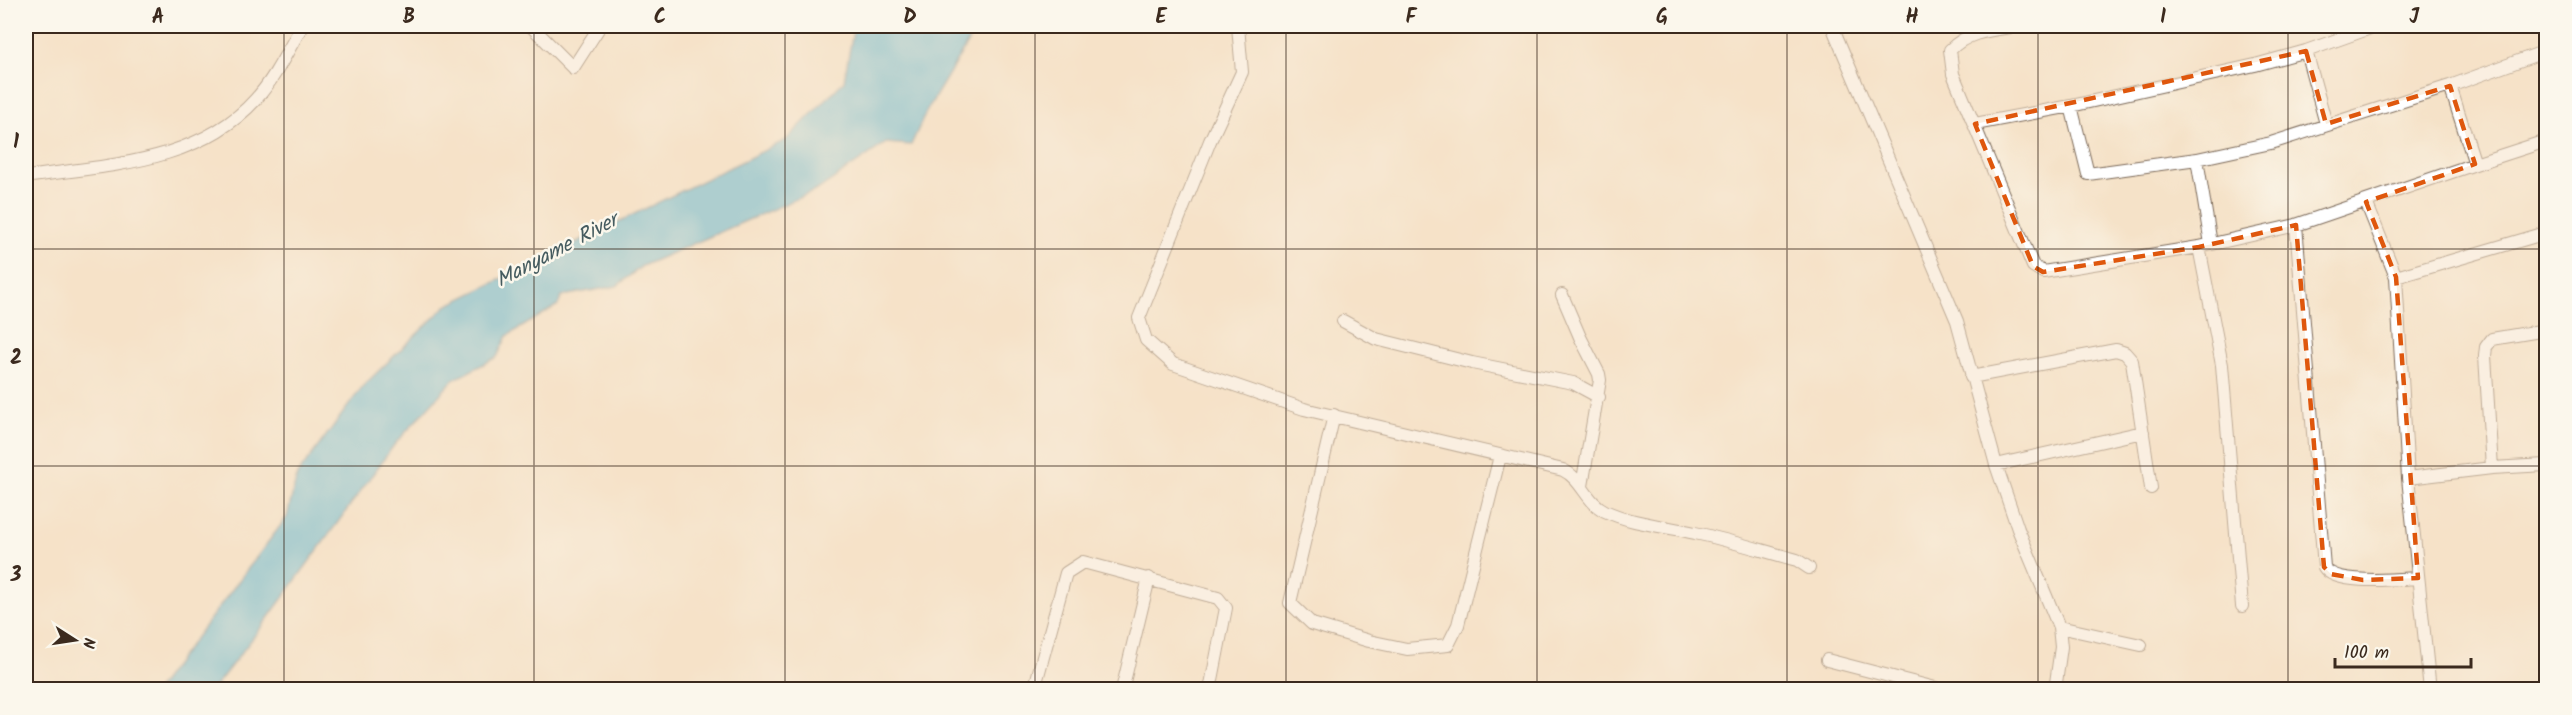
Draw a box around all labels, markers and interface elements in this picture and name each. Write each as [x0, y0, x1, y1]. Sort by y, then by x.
text: A [152, 2, 164, 34]
text: B [403, 2, 415, 34]
text: C [654, 2, 666, 34]
text: D [903, 2, 917, 34]
text: E [1155, 2, 1167, 34]
text: F [1406, 2, 1418, 34]
text: G [1656, 2, 1668, 34]
text: H [1905, 2, 1919, 34]
text: I [2160, 2, 2166, 34]
text: J [2409, 2, 2420, 34]
text: 1 [13, 127, 19, 159]
water label: Manyame River [490, 203, 628, 297]
text: 2 [10, 343, 22, 375]
text: 3 [10, 560, 22, 592]
north arrow [45, 610, 105, 670]
scale bar [2335, 631, 2472, 669]
text: N [75, 635, 101, 650]
text: 100 m [2344, 639, 2389, 668]

